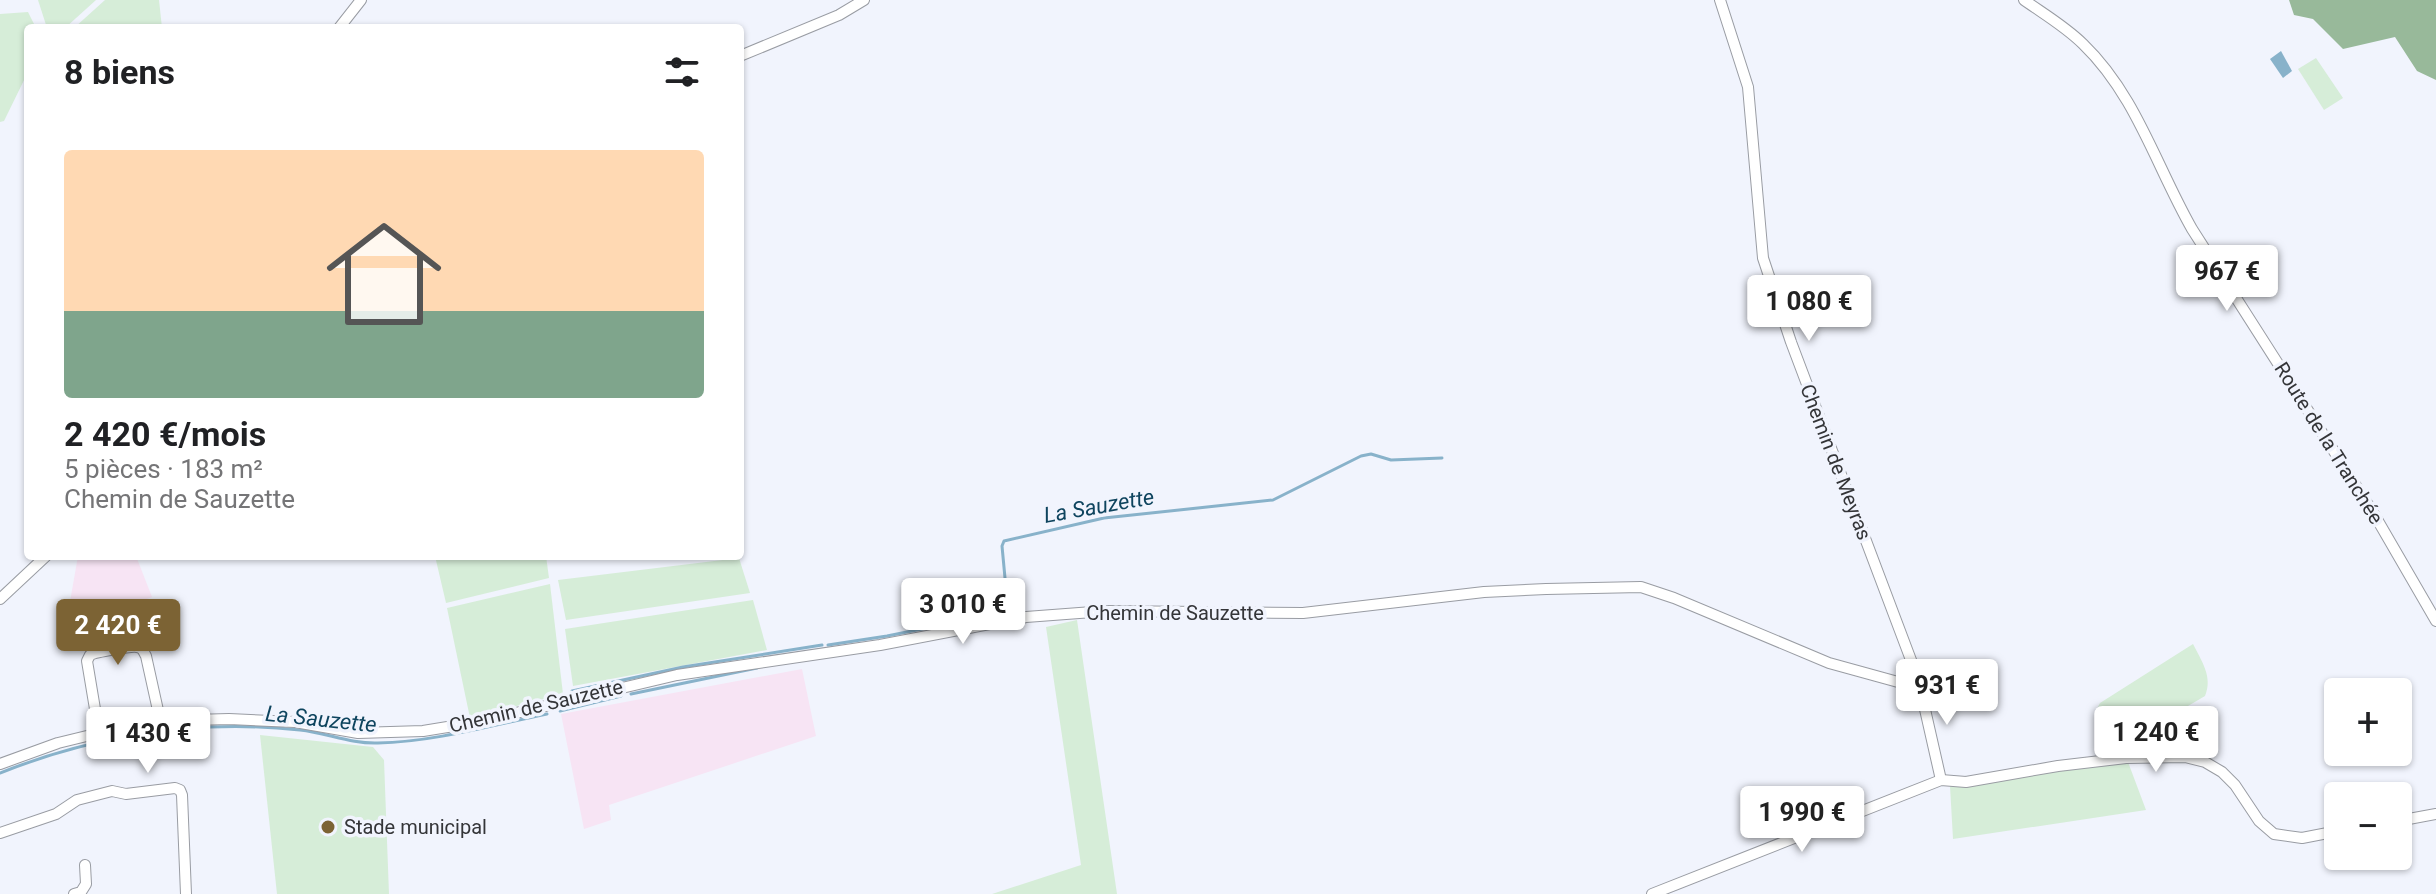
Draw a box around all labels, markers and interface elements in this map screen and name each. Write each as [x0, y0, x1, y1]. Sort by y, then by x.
icon: filters [660, 50, 704, 94]
text: 8 biens [64, 52, 175, 92]
icon: home [312, 202, 456, 346]
pin: 967 € [2171, 245, 2283, 313]
text: 967 € [2194, 256, 2260, 286]
pin: 1 080 € [1735, 275, 1883, 343]
text: 1 080 € [1765, 286, 1853, 316]
street label: Route de la Tranchée [2269, 358, 2389, 528]
street label: Chemin de Meyras [1795, 381, 1877, 543]
text: 2 420 €/mois [64, 414, 266, 454]
text: 5 pièces · 183 m² [64, 454, 263, 484]
text: Chemin de Sauzette [64, 484, 295, 514]
water label: La Sauzette [1042, 484, 1156, 528]
pin: 3 010 € [889, 578, 1037, 646]
text: 3 010 € [919, 589, 1007, 619]
pin: 2 420 € [44, 599, 192, 667]
street label: Chemin de Sauzette [1086, 601, 1264, 625]
text: 2 420 € [74, 610, 162, 640]
pin: 931 € [1891, 659, 2003, 727]
text: 931 € [1914, 670, 1980, 700]
street label: Chemin de Sauzette [447, 674, 625, 738]
map controls [2324, 678, 2412, 870]
button: + [2324, 678, 2412, 766]
water label: La Sauzette [264, 701, 378, 737]
pin: 1 240 € [2082, 706, 2230, 774]
pin: 1 430 € [74, 707, 222, 775]
text: 1 240 € [2112, 717, 2200, 747]
text: 1 430 € [104, 718, 192, 748]
button: − [2324, 782, 2412, 870]
pin: 1 990 € [1728, 786, 1876, 854]
text: 1 990 € [1758, 797, 1846, 827]
place label: Stade municipal [344, 815, 487, 839]
marker: Stade municipal [319, 818, 337, 836]

